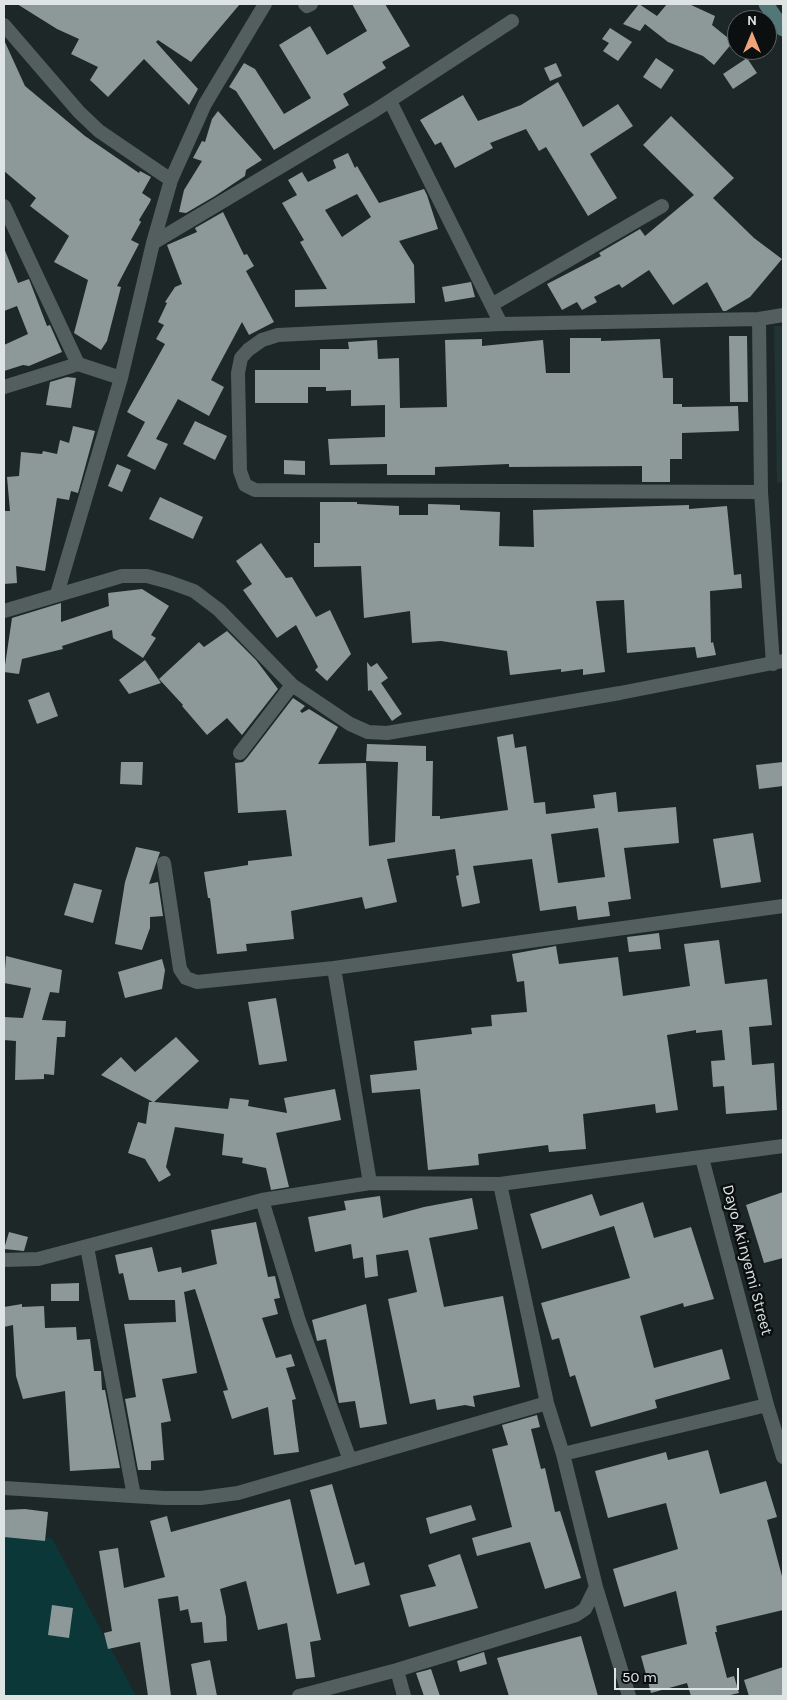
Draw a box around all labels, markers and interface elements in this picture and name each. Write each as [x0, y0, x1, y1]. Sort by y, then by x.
north arrow [727, 10, 777, 60]
text: N [747, 12, 757, 29]
street label: Dayo Akinyemi Street [718, 1183, 776, 1337]
scale bar [617, 1658, 742, 1690]
text: 50 m [622, 1668, 657, 1686]

